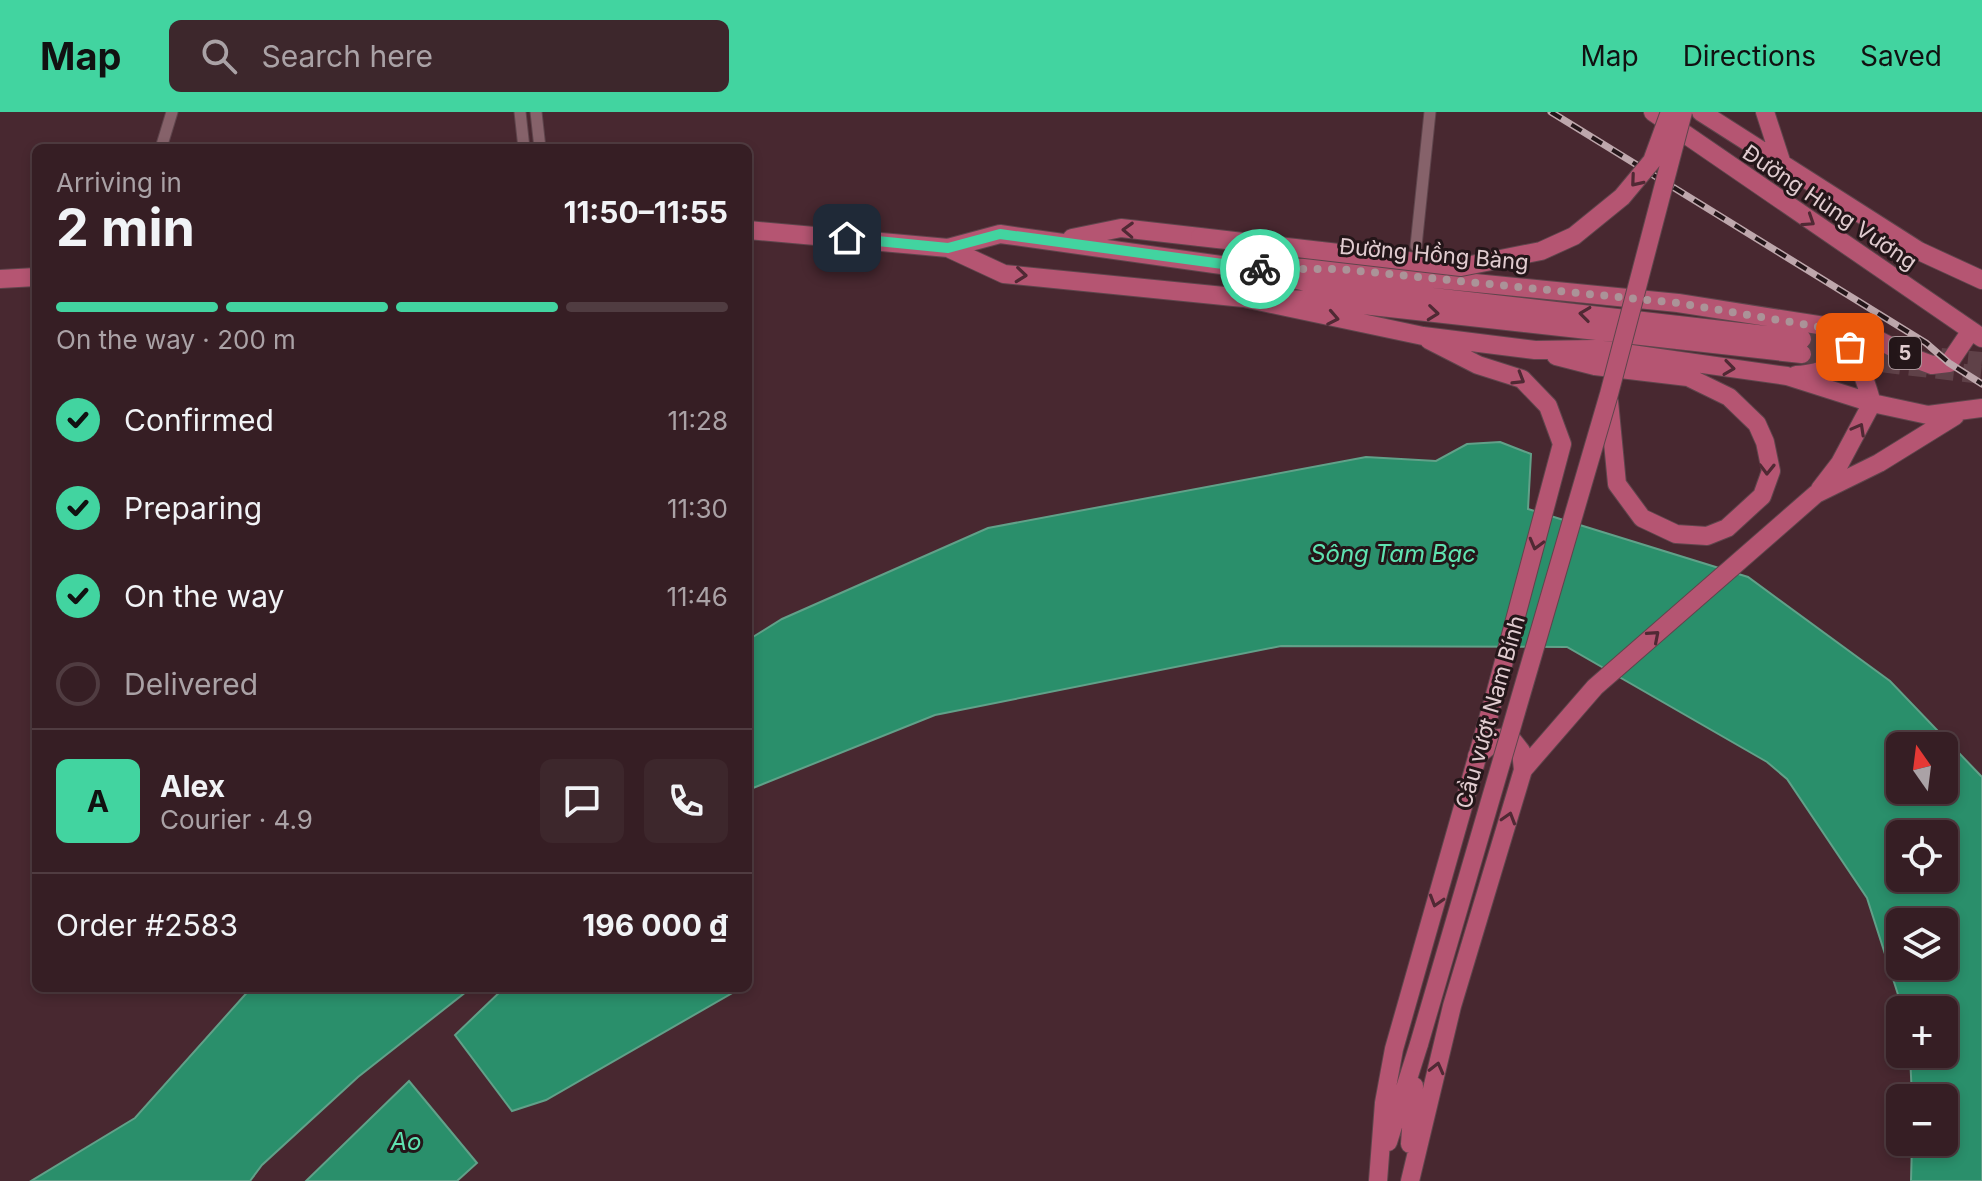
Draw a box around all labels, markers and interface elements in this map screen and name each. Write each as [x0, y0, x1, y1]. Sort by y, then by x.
search box [169, 20, 729, 92]
text: Map [40, 33, 121, 79]
icon: search [197, 34, 241, 78]
text: Search here [261, 38, 433, 74]
text: Map [1580, 39, 1639, 73]
text: Directions [1683, 39, 1816, 73]
text: Saved [1860, 39, 1942, 73]
street label: Đường Hùng Vương [1738, 139, 1922, 275]
text: Arriving in [56, 167, 182, 198]
one-way arrow [1631, 172, 1646, 186]
text: 11:50–11:55 [563, 194, 728, 230]
text: 2 min [56, 196, 195, 259]
pin [813, 204, 881, 272]
one-way arrow [1801, 212, 1815, 227]
icon: home [825, 216, 869, 260]
one-way arrow [1121, 222, 1133, 239]
courier [1220, 229, 1300, 309]
street label: Đường Hồng Bàng [1338, 233, 1530, 275]
icon: bike [1238, 247, 1282, 291]
one-way arrow [1015, 267, 1028, 284]
one-way arrow [1427, 304, 1440, 321]
one-way arrow [1579, 306, 1592, 323]
one-way arrow [1326, 309, 1340, 326]
pin [1816, 313, 1884, 381]
text: On the way · 200 m [56, 324, 296, 355]
icon: bag [1828, 325, 1872, 369]
road number: 5 [1889, 337, 1921, 369]
one-way arrow [1722, 359, 1736, 376]
one-way arrow [1510, 369, 1525, 385]
icon: check [56, 398, 100, 442]
text: Confirmed [124, 402, 274, 438]
text: 11:28 [667, 405, 728, 436]
one-way arrow [1849, 423, 1865, 438]
one-way arrow [1758, 463, 1776, 476]
icon: check [56, 486, 100, 530]
text: Preparing [124, 490, 262, 526]
text: 11:30 [667, 493, 728, 524]
one-way arrow [1529, 537, 1545, 551]
water label: Sông Tam Bạc [1310, 539, 1476, 568]
icon: check [56, 574, 100, 618]
text: On the way [124, 578, 284, 614]
text: 11:46 [666, 581, 728, 612]
street label: Cầu vượt Nam Bính [1450, 613, 1530, 811]
one-way arrow [1645, 631, 1660, 645]
text: Delivered [124, 666, 258, 702]
north arrow [1886, 732, 1958, 804]
map controls [1886, 732, 1958, 1156]
button: chat [540, 759, 624, 843]
button: phone [644, 759, 728, 843]
text: Alex [160, 768, 225, 804]
text: A [87, 783, 109, 819]
text: Courier · 4.9 [160, 804, 313, 835]
one-way arrow [1500, 812, 1516, 826]
button: locate [1886, 820, 1958, 892]
one-way arrow [1429, 893, 1445, 907]
text: Order #2583 [56, 907, 238, 943]
text: 196 000 ₫ [582, 907, 728, 943]
button: layers [1886, 908, 1958, 980]
button: + [1886, 996, 1958, 1068]
one-way arrow [1428, 1062, 1445, 1075]
button: − [1886, 1084, 1958, 1156]
water label: Ao [390, 1127, 421, 1156]

